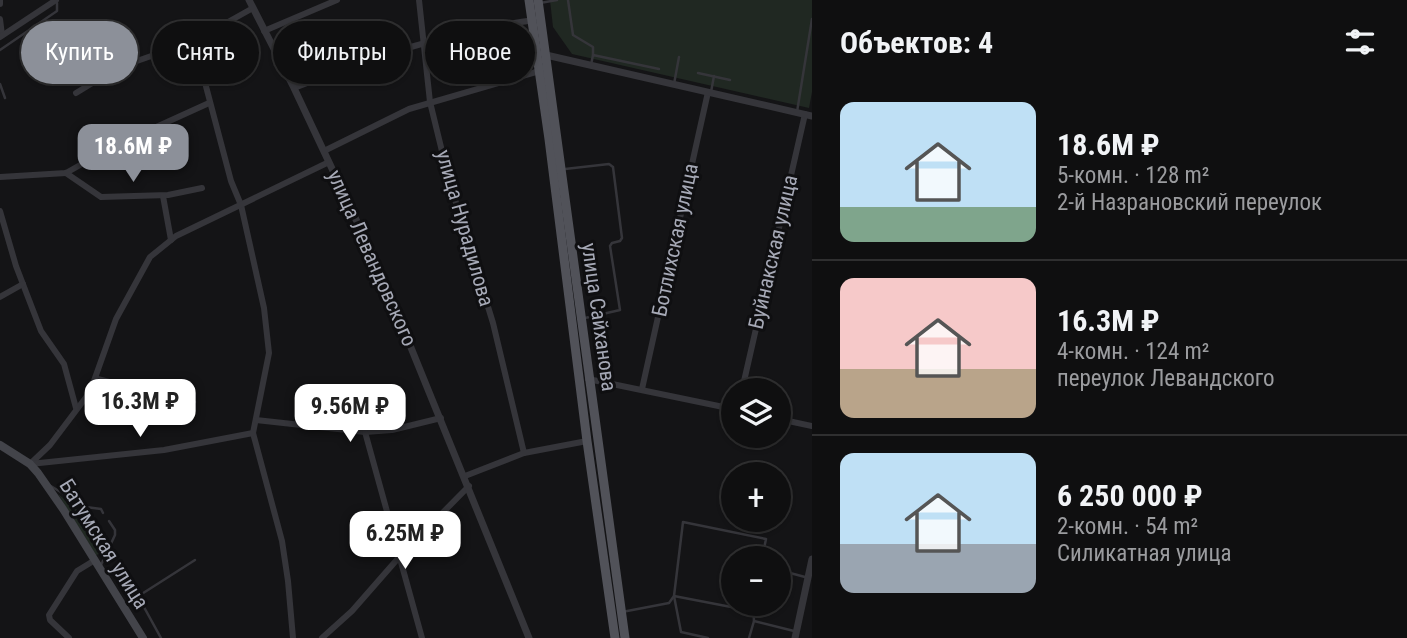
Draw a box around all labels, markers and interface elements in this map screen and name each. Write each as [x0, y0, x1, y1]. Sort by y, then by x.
chip: Купить [21, 21, 138, 84]
chip: Снять [152, 21, 259, 84]
chip: Фильтры [273, 21, 411, 84]
chip: Новое [425, 21, 535, 84]
icon: filters [1341, 23, 1379, 61]
text: Объектов: 4 [840, 25, 993, 60]
pin: 18.6M ₽ [68, 124, 198, 184]
text: 18.6M ₽ [1057, 127, 1160, 162]
icon: home [896, 130, 980, 214]
text: 18.6M ₽ [94, 133, 172, 160]
street label: улица Нурадилова [431, 147, 499, 309]
street label: Ботлихская улица [647, 161, 703, 319]
text: 5-комн. · 128 m² [1057, 162, 1209, 189]
street label: улица Левандовского [322, 166, 422, 350]
street label: Буйнакская улица [744, 173, 802, 331]
text: 2-й Назрановский переулок [1057, 189, 1322, 216]
street label: улица Сайханова [577, 241, 621, 393]
text: 16.3M ₽ [1057, 303, 1160, 338]
icon: home [896, 306, 980, 390]
text: 4-комн. · 124 m² [1057, 338, 1209, 365]
text: переулок Левандского [1057, 365, 1275, 392]
map controls [721, 378, 791, 616]
button: layers [721, 378, 791, 448]
pin: 16.3M ₽ [75, 380, 205, 439]
pin: 9.56M ₽ [285, 384, 415, 444]
text: 16.3M ₽ [101, 388, 179, 415]
text: 9.56M ₽ [311, 393, 389, 420]
button: + [721, 462, 791, 532]
street label: Батумская улица [55, 475, 153, 613]
text: 6 250 000 ₽ [1057, 478, 1203, 513]
icon: home [896, 481, 980, 565]
pin: 6.25M ₽ [340, 512, 470, 571]
text: 2-комн. · 54 m² [1057, 513, 1198, 540]
text: 6.25M ₽ [366, 520, 444, 547]
text: Силикатная улица [1057, 540, 1232, 567]
button: − [721, 546, 791, 616]

